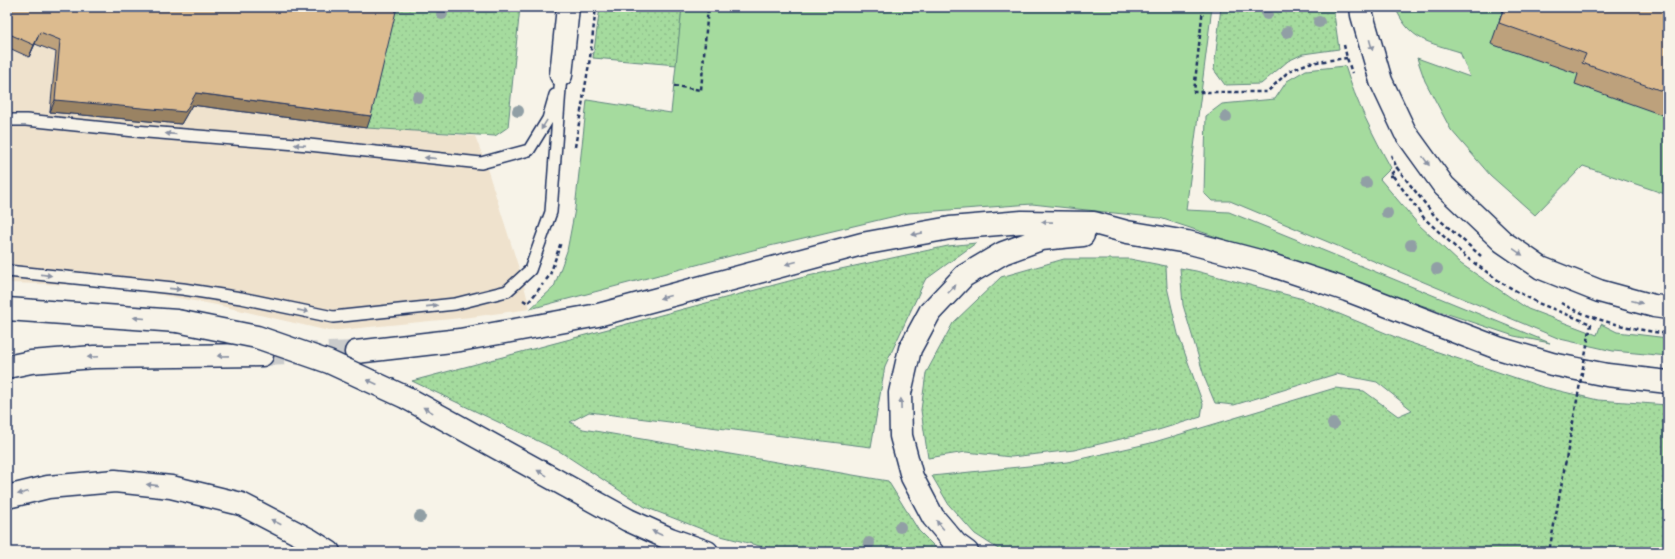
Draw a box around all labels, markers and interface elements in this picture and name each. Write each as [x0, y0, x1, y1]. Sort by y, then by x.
one-way arrow [1368, 39, 1374, 51]
one-way arrow [540, 119, 547, 131]
one-way arrow [165, 131, 177, 138]
one-way arrow [294, 141, 307, 148]
one-way arrow [424, 154, 436, 161]
one-way arrow [1422, 156, 1430, 167]
one-way arrow [1041, 219, 1053, 226]
one-way arrow [911, 231, 924, 237]
one-way arrow [1512, 248, 1523, 256]
one-way arrow [785, 260, 797, 266]
one-way arrow [40, 272, 52, 278]
one-way arrow [947, 284, 957, 294]
one-way arrow [169, 285, 181, 292]
one-way arrow [659, 294, 672, 300]
one-way arrow [1631, 299, 1643, 305]
one-way arrow [426, 303, 438, 310]
one-way arrow [297, 309, 309, 315]
one-way arrow [132, 314, 145, 321]
one-way arrow [217, 352, 229, 359]
one-way arrow [86, 354, 99, 360]
one-way arrow [366, 379, 377, 385]
one-way arrow [897, 398, 904, 410]
one-way arrow [422, 406, 434, 413]
one-way arrow [536, 469, 548, 476]
one-way arrow [146, 481, 158, 488]
one-way arrow [17, 490, 30, 496]
one-way arrow [270, 519, 281, 525]
one-way arrow [936, 519, 945, 530]
one-way arrow [652, 530, 663, 536]

